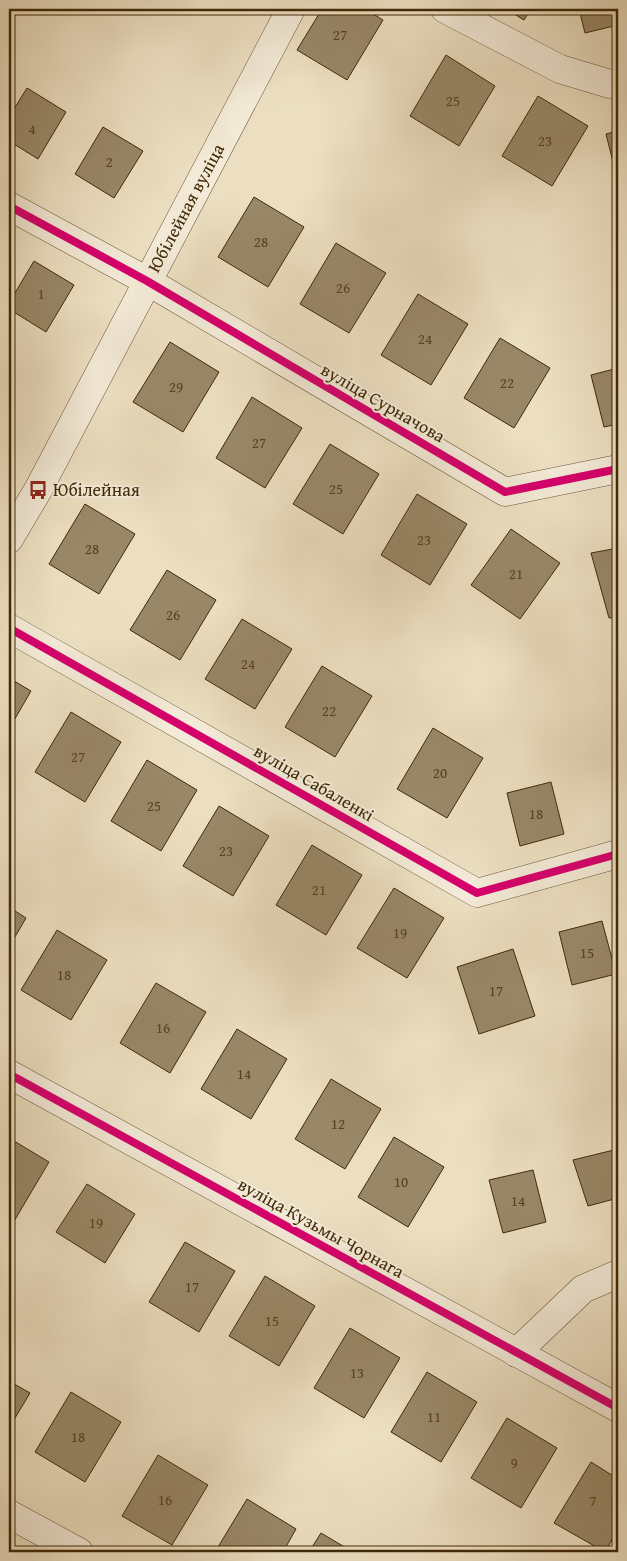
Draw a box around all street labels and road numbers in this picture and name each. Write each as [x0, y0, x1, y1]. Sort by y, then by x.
street label: Юбілейная вуліца [140, 138, 231, 277]
street label: вуліца Сурначова [316, 356, 451, 449]
street label: вуліца Сабаленкі [249, 737, 379, 828]
street label: вуліца Кузьмы Чорнага [233, 1170, 410, 1285]

